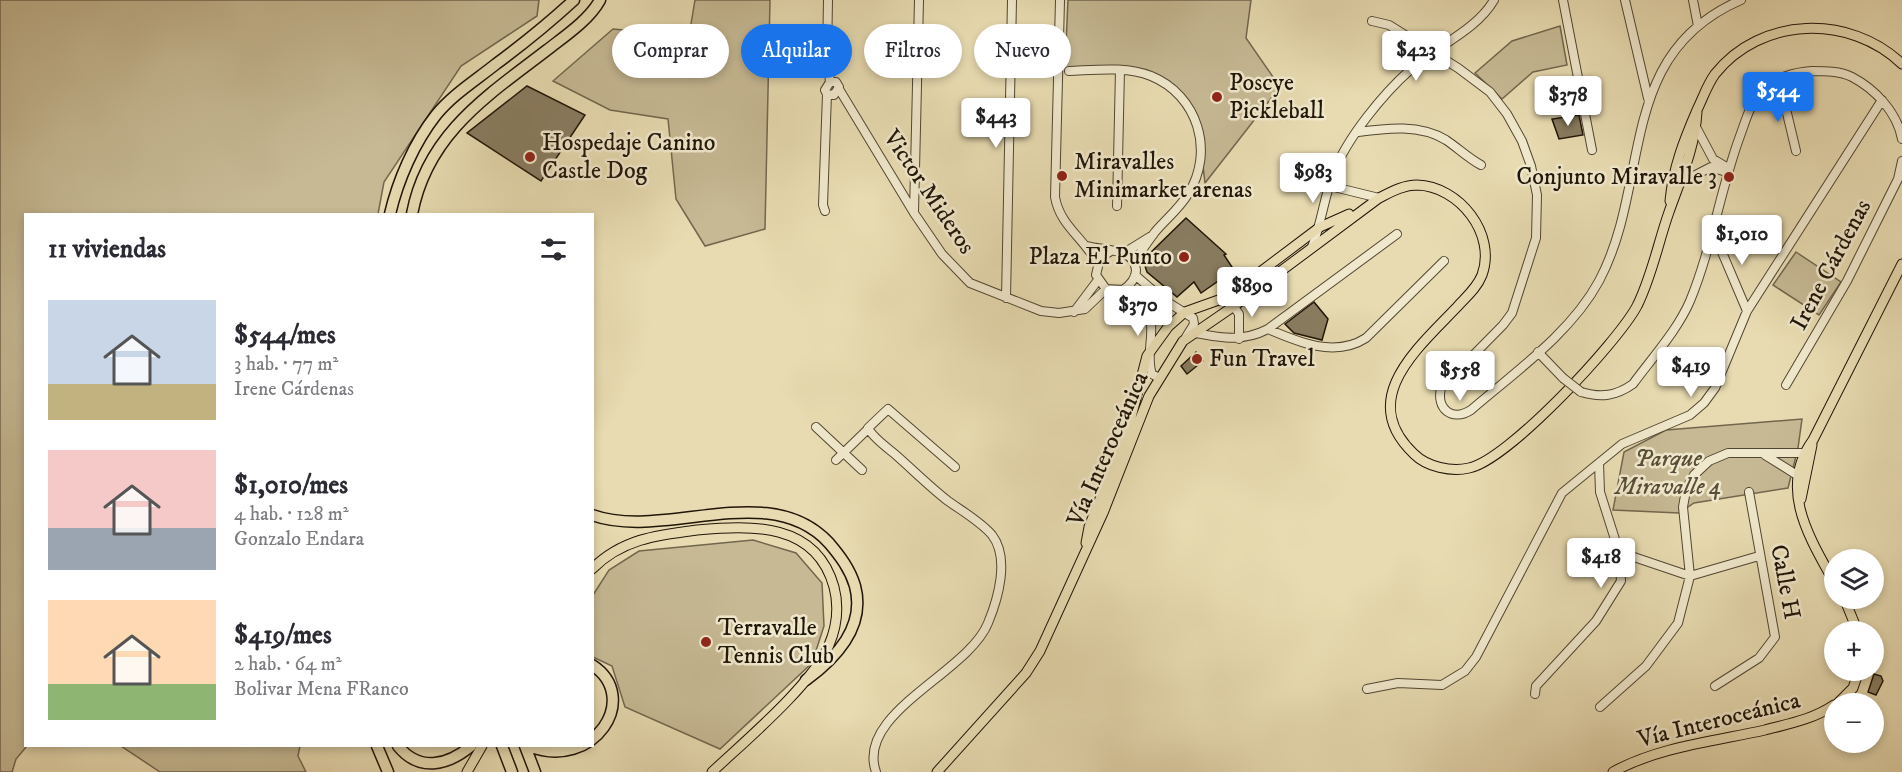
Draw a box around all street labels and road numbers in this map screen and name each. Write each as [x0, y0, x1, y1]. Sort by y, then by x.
street label: Victor Mideros [876, 123, 982, 260]
street label: Irene Cárdenas [1784, 194, 1878, 336]
street label: Vía Interoceánica [1060, 366, 1156, 532]
street label: Calle H [1763, 542, 1807, 622]
street label: Vía Interoceánica [1634, 685, 1804, 755]

